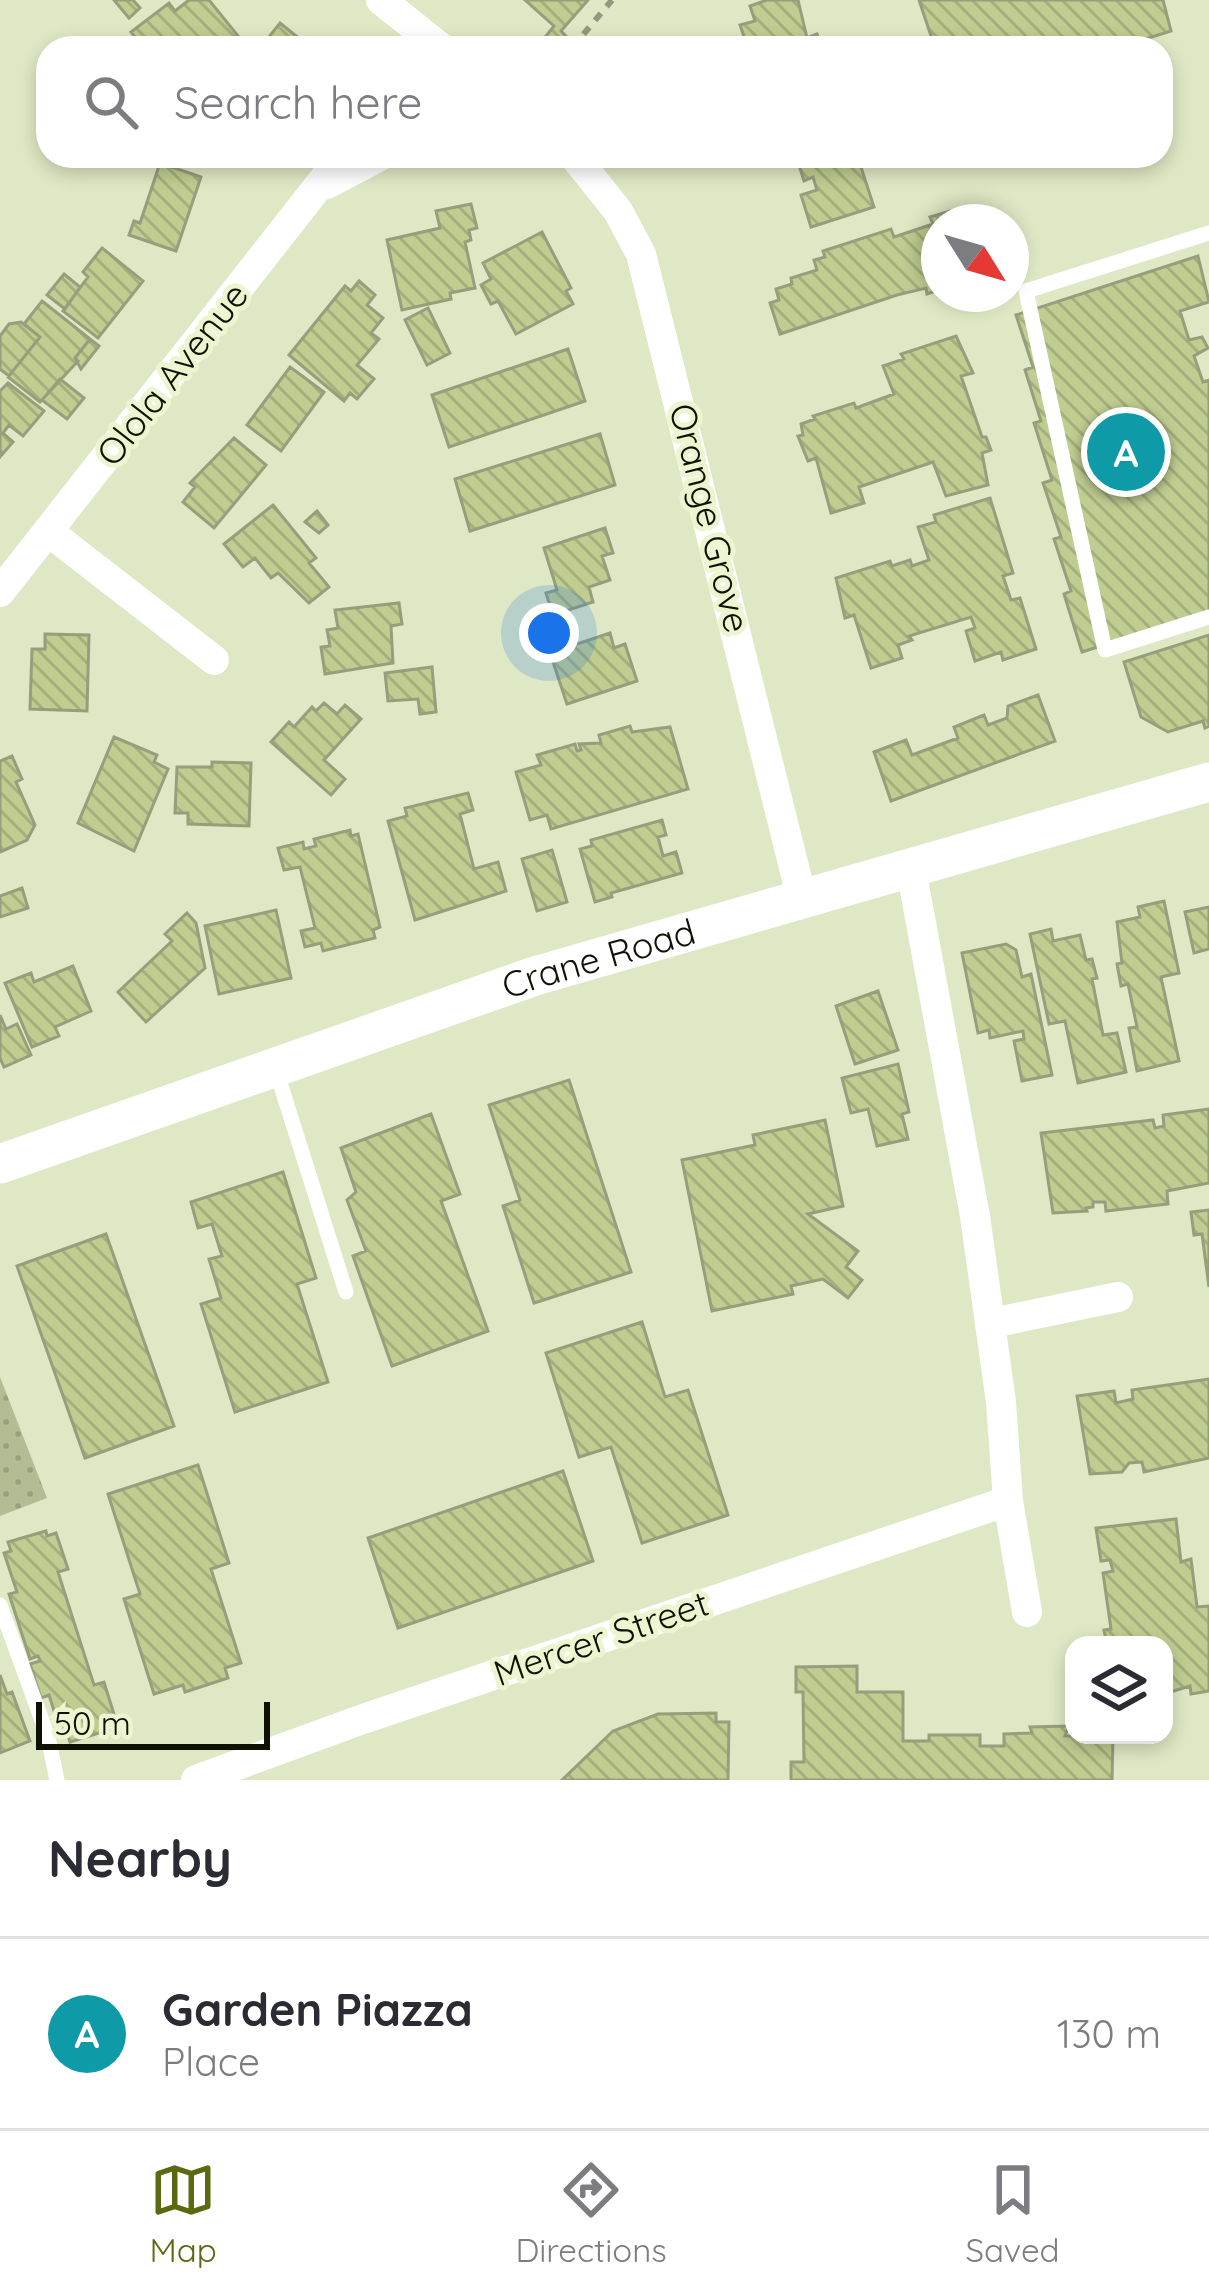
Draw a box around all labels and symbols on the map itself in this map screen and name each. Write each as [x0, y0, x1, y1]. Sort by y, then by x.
north arrow [921, 204, 1029, 312]
street label: Olola Avenue [86, 273, 257, 474]
street label: Orange Grove [660, 399, 761, 637]
pin: A [1087, 407, 1165, 497]
your location [519, 603, 579, 663]
street label: Crane Road [496, 908, 700, 1008]
street label: Mercer Street [487, 1580, 714, 1695]
scale bar [36, 1696, 270, 1749]

